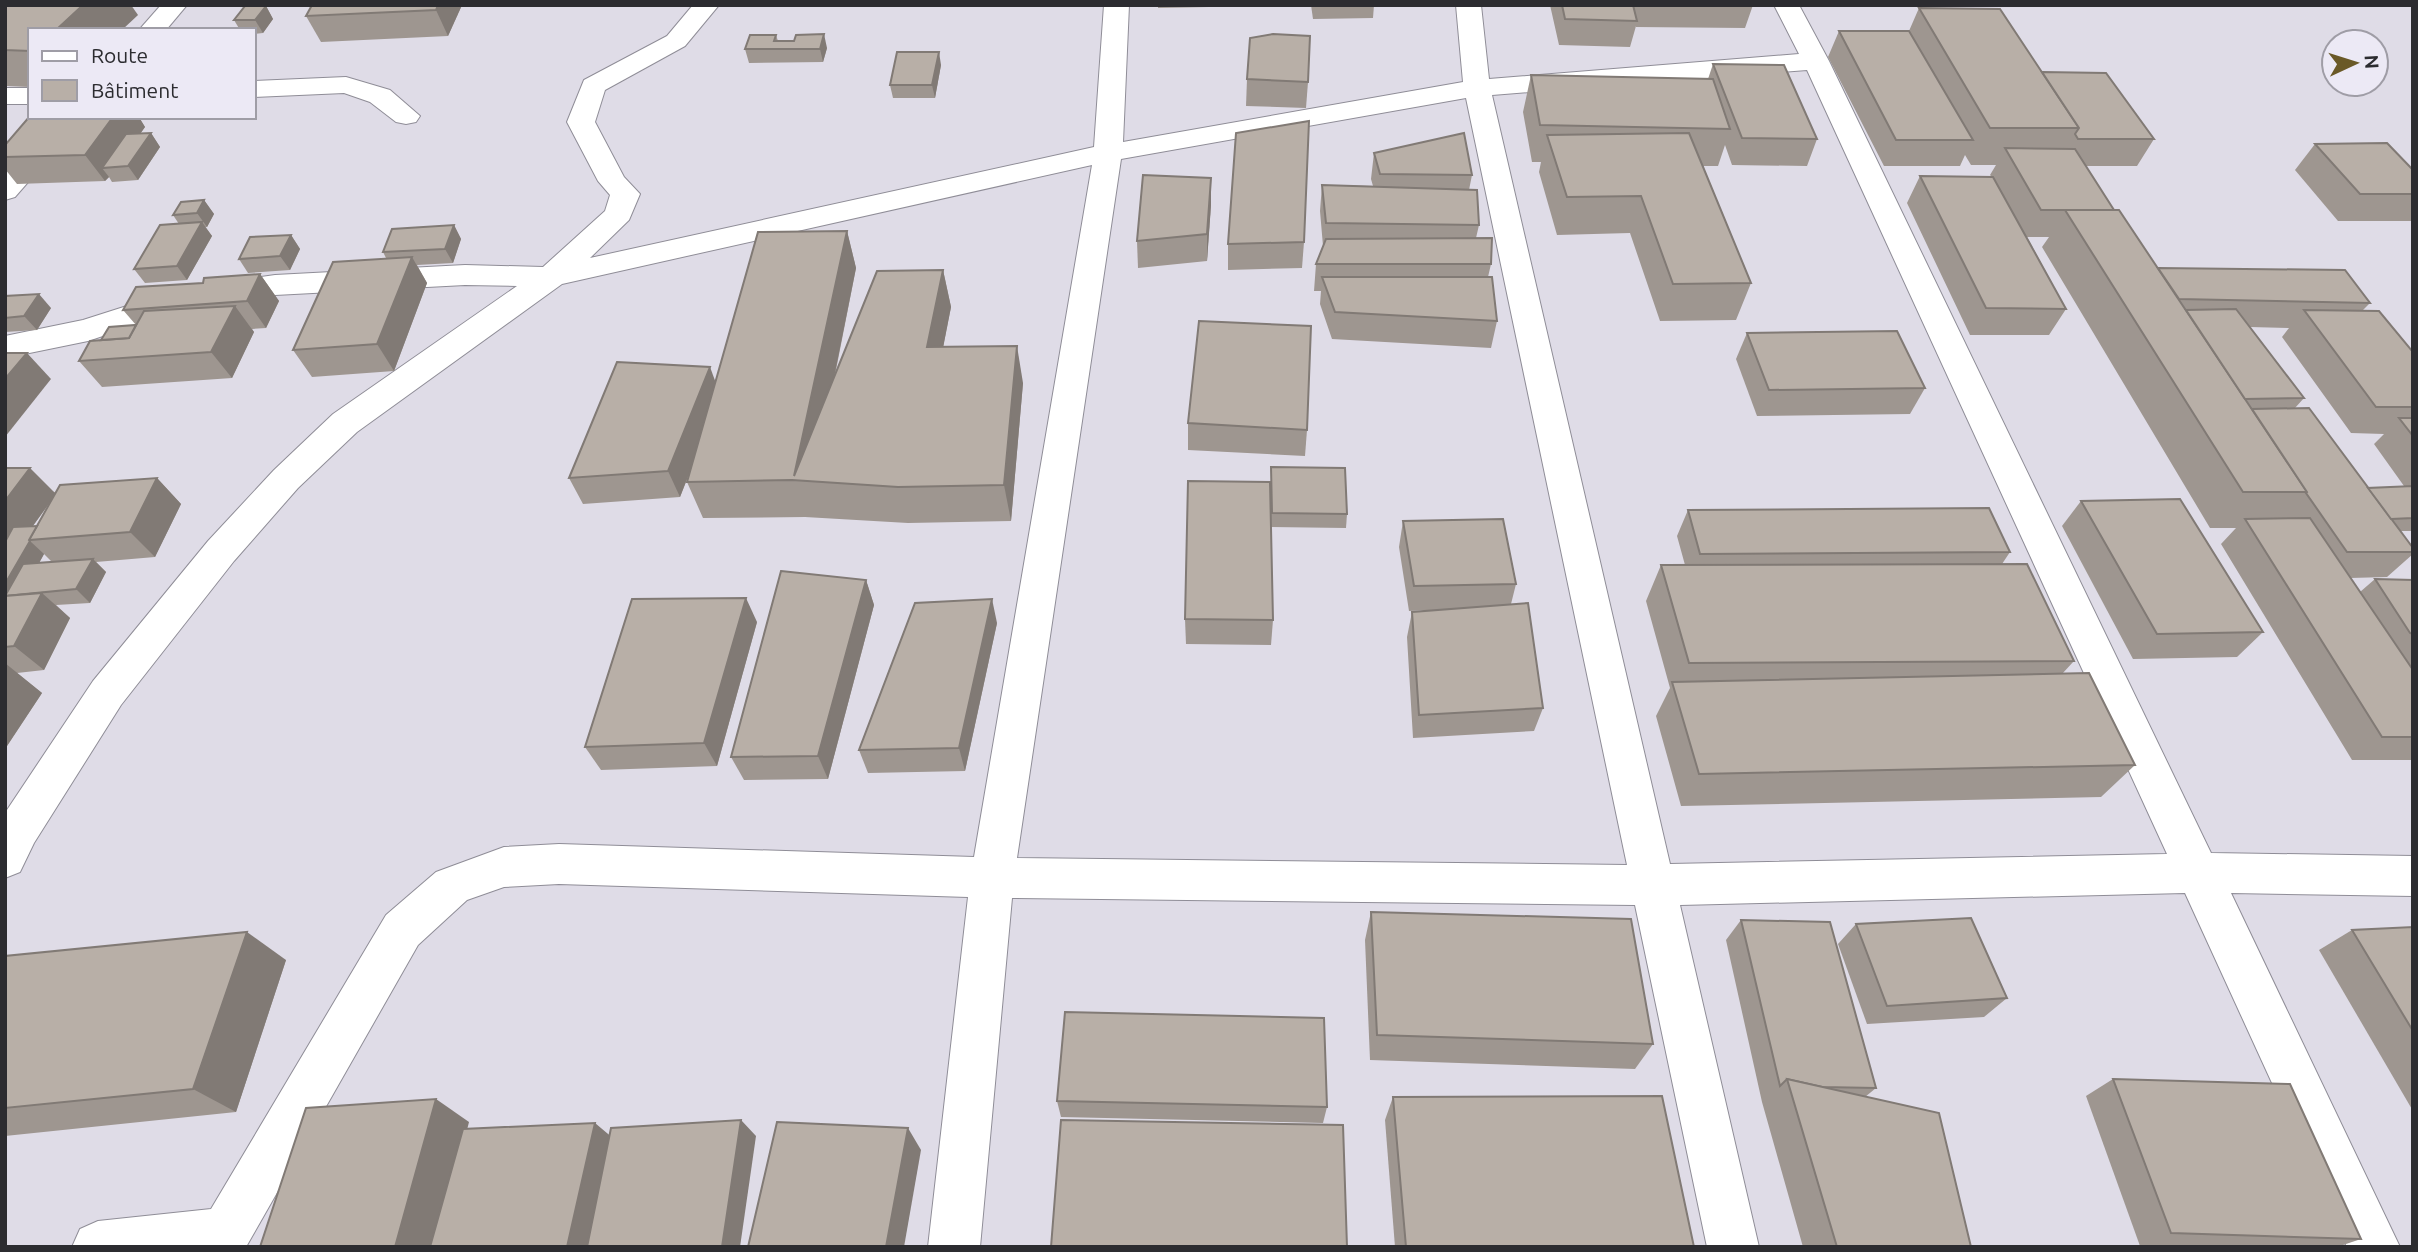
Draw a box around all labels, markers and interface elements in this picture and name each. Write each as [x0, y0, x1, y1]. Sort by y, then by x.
legend [28, 28, 256, 119]
north arrow [2320, 28, 2390, 98]
text: Route [91, 43, 148, 67]
text: N [2360, 54, 2383, 70]
text: Bâtiment [91, 78, 178, 102]

